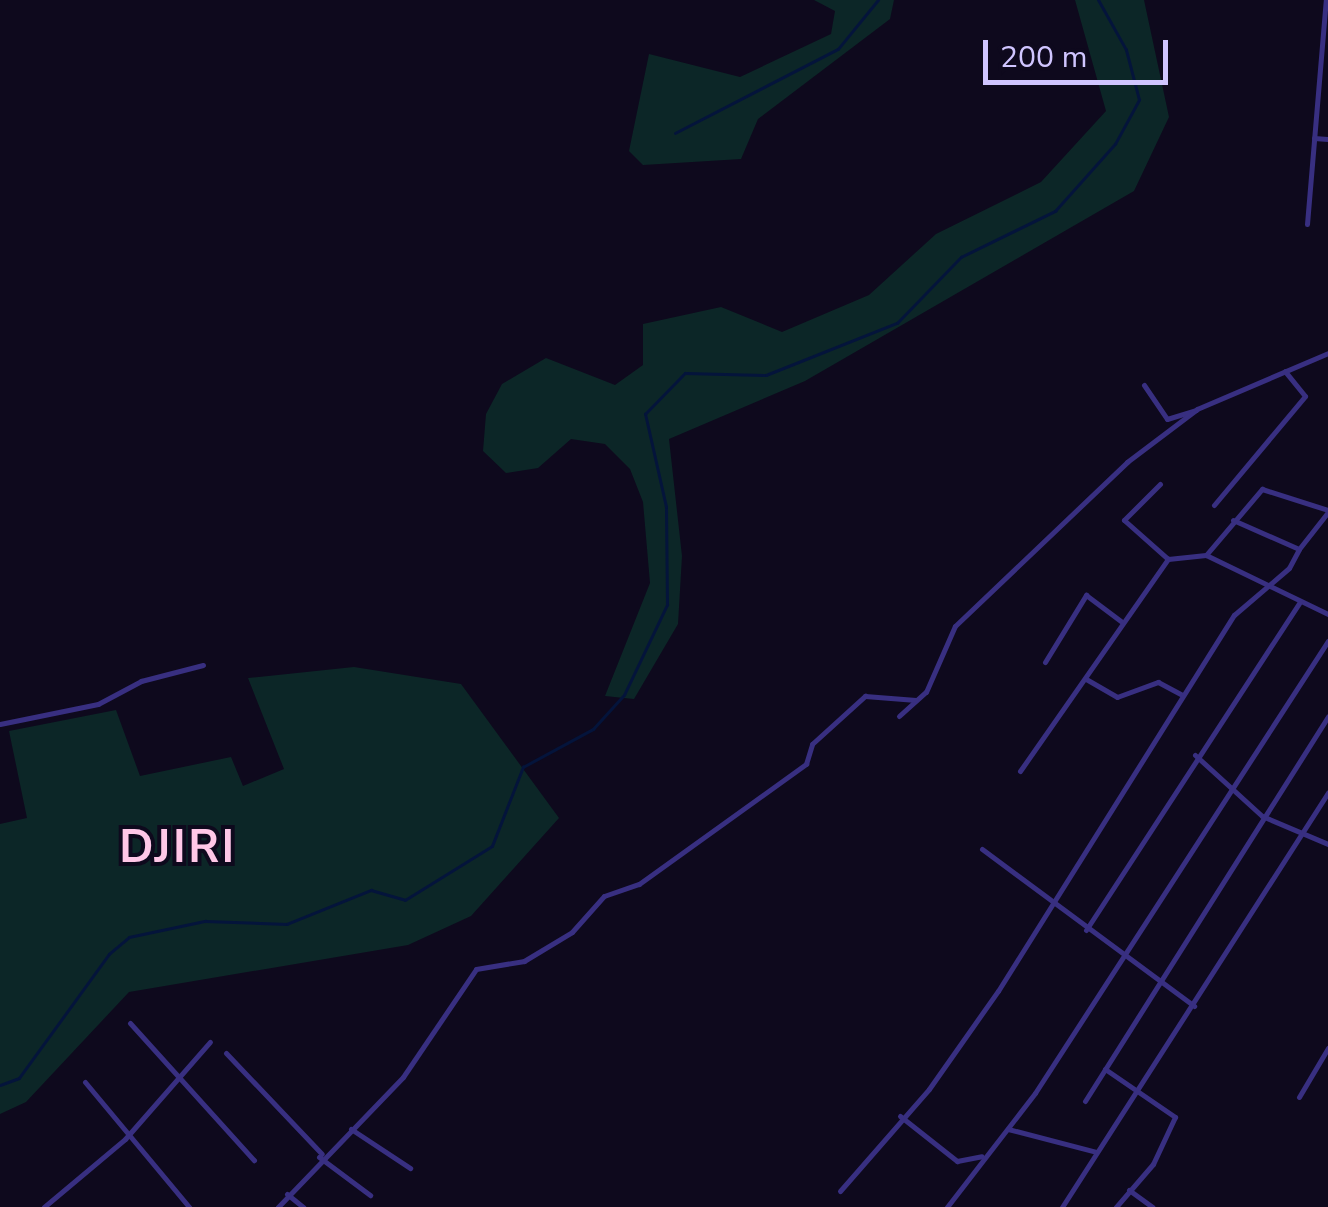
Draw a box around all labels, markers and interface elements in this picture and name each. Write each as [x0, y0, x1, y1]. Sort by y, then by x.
scale bar [988, 20, 1173, 82]
text: 200 m [1000, 37, 1087, 78]
district label: DJIRI [119, 821, 237, 875]

